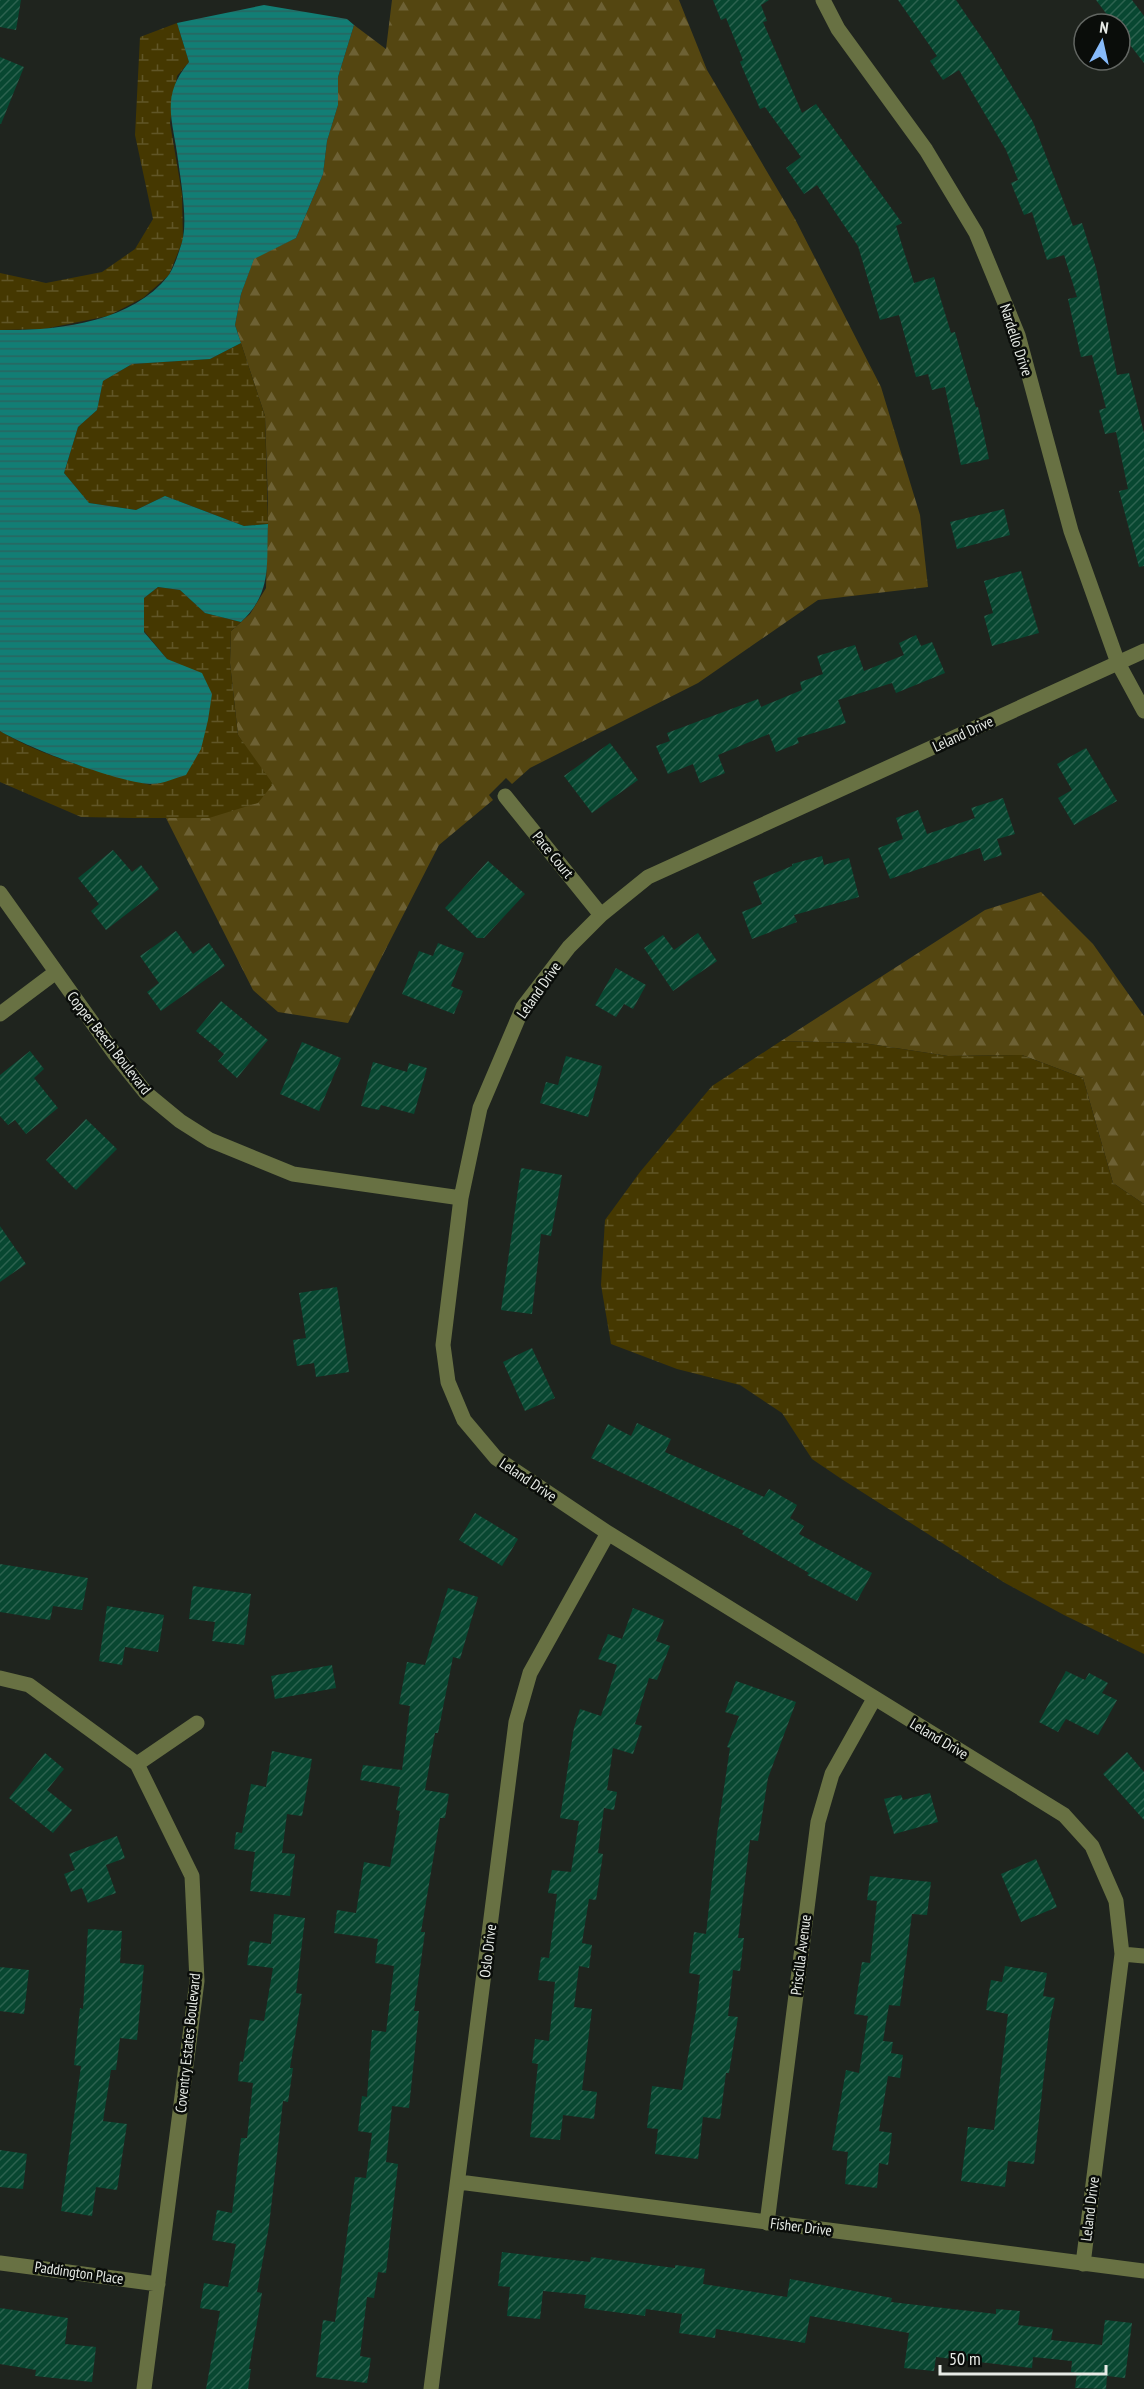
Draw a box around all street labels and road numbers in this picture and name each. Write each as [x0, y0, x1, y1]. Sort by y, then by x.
street label: Nardello Drive [996, 301, 1037, 378]
street label: Leland Drive [929, 711, 996, 756]
street label: Pace Court [529, 827, 578, 882]
street label: Leland Drive [512, 958, 565, 1022]
street label: Copper Beech Boulevard [63, 987, 156, 1098]
street label: Leland Drive [496, 1454, 560, 1506]
street label: Leland Drive [907, 1714, 972, 1763]
street label: Priscilla Avenue [786, 1914, 815, 1996]
street label: Oslo Drive [475, 1923, 500, 1979]
street label: Coventry Estates Boulevard [171, 1972, 204, 2114]
street label: Leland Drive [1076, 2176, 1103, 2242]
street label: Fisher Drive [769, 2213, 833, 2240]
street label: Paddington Place [33, 2257, 125, 2288]

